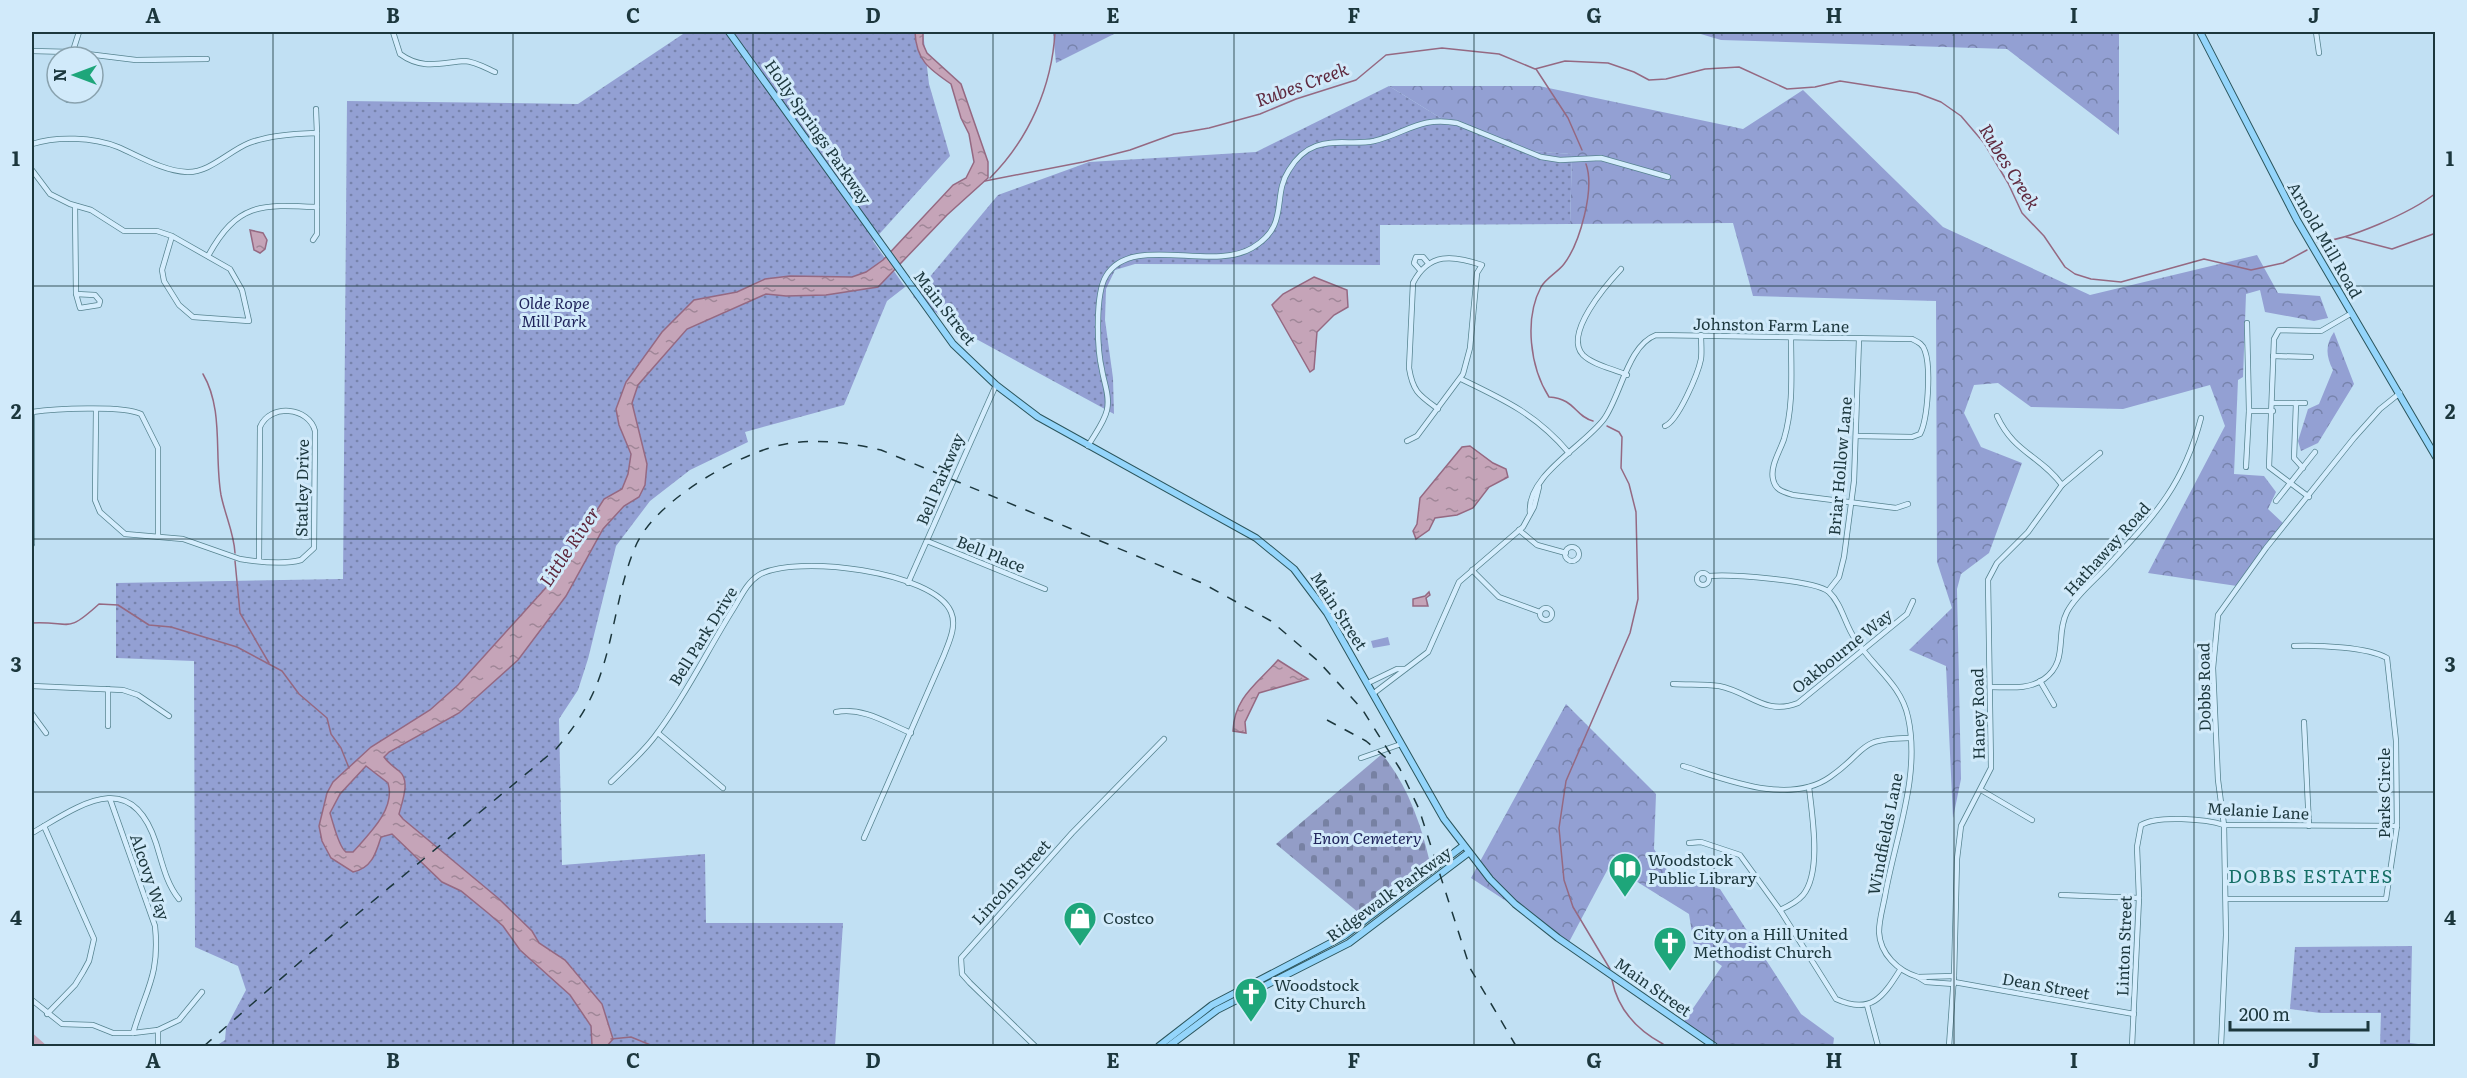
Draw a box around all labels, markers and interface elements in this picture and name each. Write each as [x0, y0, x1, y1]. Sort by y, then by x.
text: A [145, 0, 161, 29]
text: B [386, 0, 400, 29]
text: C [626, 0, 640, 29]
text: D [865, 0, 881, 29]
text: E [1106, 0, 1120, 29]
text: F [1348, 0, 1361, 29]
text: G [1586, 0, 1602, 29]
text: H [1826, 0, 1842, 29]
text: I [2070, 0, 2078, 29]
text: J [2308, 0, 2320, 29]
north arrow [45, 45, 105, 105]
street label: Holly Springs Parkway [760, 54, 878, 209]
water label: Rubes Creek [1251, 54, 1352, 113]
text: N [47, 68, 71, 82]
water label: Rubes Creek [1973, 118, 2048, 215]
text: 1 [12, 142, 20, 172]
text: 1 [2446, 142, 2454, 172]
street label: Arnold Mill Road [2283, 177, 2369, 302]
street label: Main Street [909, 265, 983, 350]
park label: Olde Rope Mill Park [518, 290, 590, 332]
street label: Johnston Farm Lane [1693, 311, 1849, 337]
text: 2 [11, 395, 22, 425]
street label: Briar Hollow Lane [1821, 395, 1857, 536]
text: 2 [2445, 395, 2456, 425]
street label: Bell Parkway [909, 428, 970, 528]
street label: Statley Drive [288, 439, 314, 537]
street label: Hathaway Road [2057, 496, 2155, 601]
water label: Little River [532, 501, 605, 591]
street label: Bell Place [953, 528, 1029, 578]
street label: Main Street [1305, 566, 1374, 655]
street label: Bell Park Drive [662, 581, 742, 690]
street label: Oakbourne Way [1786, 602, 1897, 698]
street label: Dobbs Road [2190, 642, 2216, 732]
text: 3 [10, 648, 22, 678]
text: 3 [2444, 648, 2456, 678]
street label: Haney Road [1964, 668, 1990, 760]
street label: Parks Circle [2371, 748, 2395, 838]
street label: Windfields Lane [1860, 771, 1908, 897]
street label: Melanie Lane [2206, 795, 2310, 825]
park label: Enon Cemetery [1312, 825, 1422, 849]
street label: Alcovy Way [125, 830, 177, 924]
street label: Lincoln Street [965, 833, 1056, 929]
street label: Ridgewalk Parkway [1321, 839, 1457, 947]
place label: Woodstock Public Library [1648, 847, 1757, 889]
library icon: Woodstock Public Library [1607, 851, 1643, 898]
district label: DOBBS ESTATES [2228, 862, 2394, 889]
street label: Linton Street [2109, 895, 2137, 997]
shop icon: Costco [1062, 900, 1098, 947]
text: 4 [10, 901, 22, 931]
text: 4 [2444, 901, 2456, 931]
place label: Costco [1103, 905, 1154, 929]
place label: City on a Hill United Methodist Church [1693, 921, 1848, 963]
church icon: City on a Hill United Methodist Church [1652, 925, 1688, 972]
street label: Main Street [1610, 951, 1697, 1022]
street label: Dean Street [2000, 966, 2092, 1005]
place label: Woodstock City Church [1274, 972, 1366, 1014]
church icon: Woodstock City Church [1233, 976, 1269, 1023]
scale bar [2230, 994, 2368, 1032]
text: 200 m [2239, 1000, 2290, 1027]
text: A [145, 1044, 161, 1074]
text: B [386, 1044, 400, 1074]
text: C [626, 1044, 640, 1074]
text: D [865, 1044, 881, 1074]
text: E [1106, 1044, 1120, 1074]
text: F [1348, 1044, 1361, 1074]
text: G [1586, 1044, 1602, 1074]
text: H [1826, 1044, 1842, 1074]
text: I [2070, 1044, 2078, 1074]
text: J [2308, 1044, 2320, 1074]

